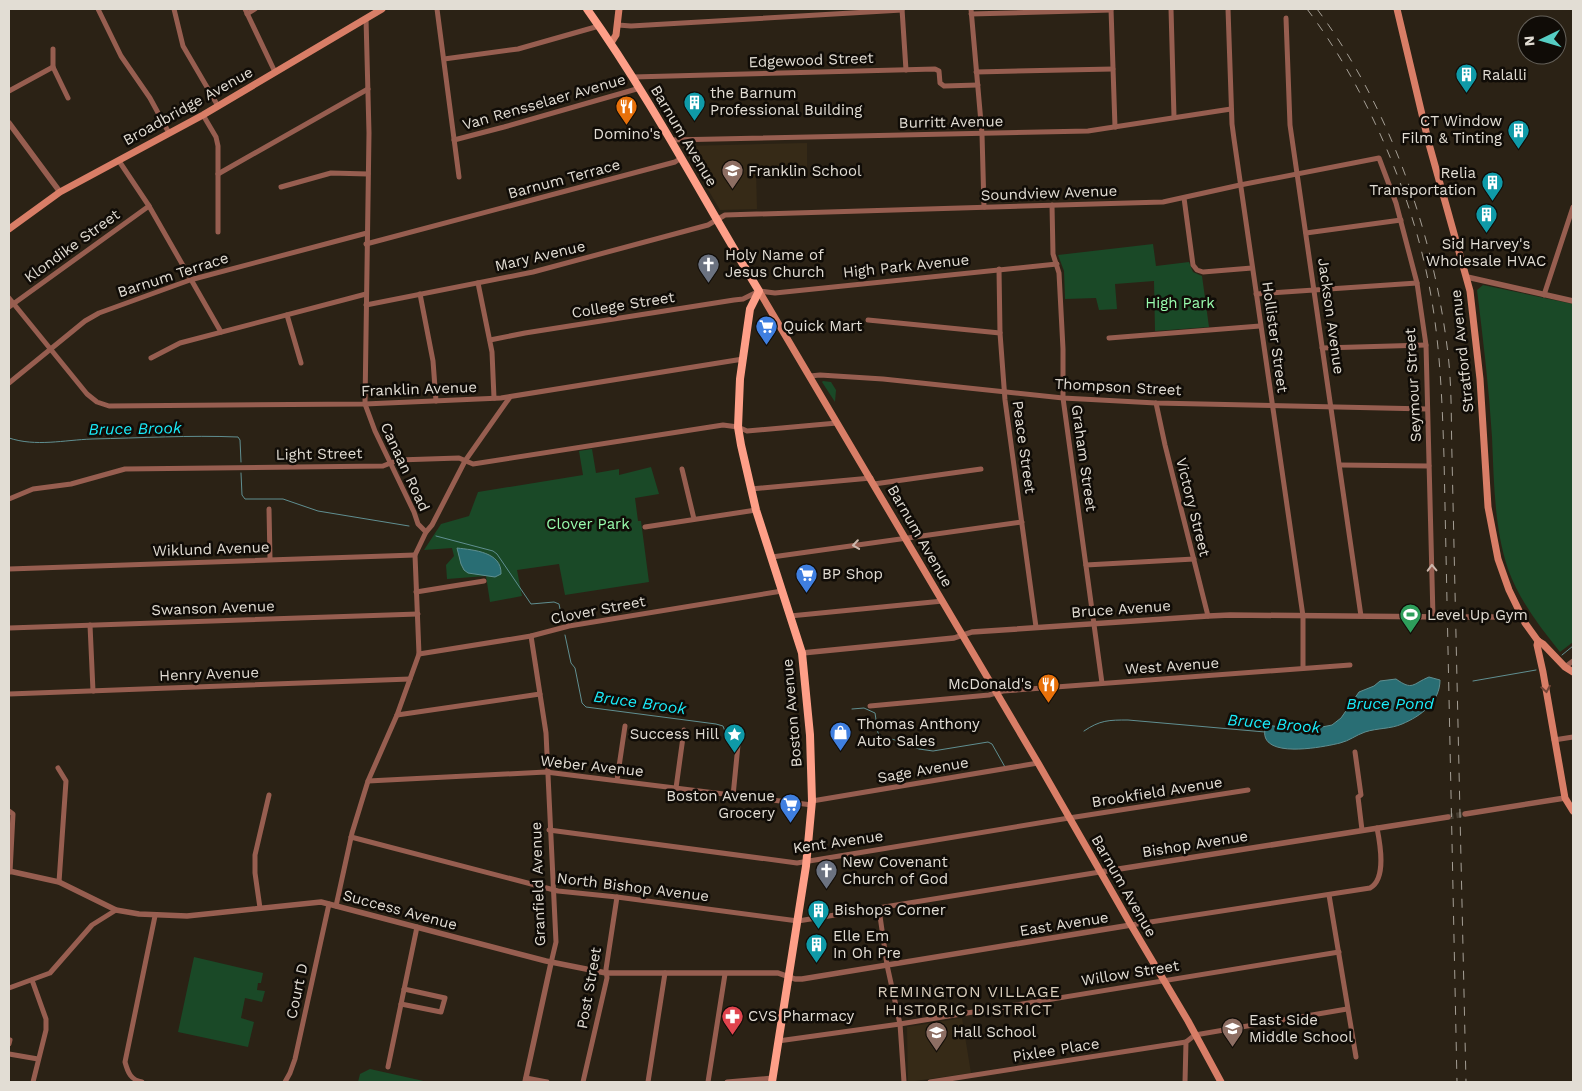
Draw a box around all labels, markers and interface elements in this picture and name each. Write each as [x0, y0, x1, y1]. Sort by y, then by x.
north arrow [1517, 15, 1567, 65]
text: N [1521, 35, 1537, 47]
street label: Edgewood Street [748, 49, 875, 71]
street label: Broadbridge Avenue [120, 63, 256, 149]
building icon: Ralalli [1454, 63, 1478, 94]
place label: Ralalli [1482, 66, 1527, 84]
street label: Van Rensselaer Avenue [460, 70, 628, 134]
street label: Barnum Avenue [647, 82, 721, 190]
place label: the Barnum Professional Building [710, 84, 862, 119]
building icon: the Barnum Professional Building [682, 90, 706, 121]
restaurant icon: Domino's [615, 94, 639, 125]
street label: Burritt Avenue [899, 112, 1003, 132]
place label: CT Window Film & Tinting [1401, 112, 1502, 147]
building icon: CT Window Film & Tinting [1506, 118, 1530, 149]
place label: Domino's [593, 125, 661, 143]
street label: Barnum Terrace [506, 155, 622, 203]
school or university icon: Franklin School [720, 159, 744, 190]
place label: Franklin School [748, 162, 862, 180]
place label: Relia Transportation [1369, 164, 1477, 199]
building icon: Relia Transportation [1480, 170, 1504, 201]
street label: Soundview Avenue [980, 182, 1118, 204]
building icon: Sid Harvey's Wholesale HVAC [1474, 203, 1498, 234]
street label: Klondike Street [21, 205, 124, 287]
place label: Sid Harvey's Wholesale HVAC [1426, 235, 1546, 270]
street label: Mary Avenue [493, 237, 587, 275]
place label: Holy Name of Jesus Church [725, 246, 825, 281]
street label: Barnum Terrace [115, 249, 231, 301]
street label: High Park Avenue [842, 250, 970, 282]
church icon: Holy Name of Jesus Church [697, 252, 721, 283]
street label: Jackson Avenue [1314, 257, 1348, 375]
street label: Hollister Street [1258, 280, 1292, 394]
street label: College Street [570, 288, 676, 322]
street label: Stratford Avenue [1447, 289, 1477, 413]
park label: High Park [1145, 294, 1215, 312]
supermarket icon: Quick Mart [755, 314, 779, 345]
place label: Quick Mart [783, 317, 863, 335]
street label: Seymour Street [1401, 327, 1425, 443]
street label: Thompson Street [1054, 375, 1183, 399]
street label: Franklin Avenue [361, 378, 477, 400]
street label: Peace Street [1009, 399, 1040, 495]
street label: Graham Street [1068, 403, 1100, 513]
water label: Bruce Brook [88, 418, 183, 439]
street label: Canaan Road [377, 420, 433, 514]
street label: Light Street [276, 444, 363, 464]
street label: Victory Street [1172, 456, 1214, 559]
street label: Barnum Avenue [884, 482, 956, 590]
park label: Clover Park [546, 515, 630, 533]
street label: Wiklund Avenue [152, 538, 270, 560]
one-way arrow [852, 540, 860, 550]
supermarket icon: BP Shop [794, 562, 818, 593]
one-way arrow [1427, 564, 1437, 572]
place label: BP Shop [822, 565, 883, 583]
street label: Clover Street [549, 592, 648, 628]
street label: Swanson Avenue [151, 597, 275, 619]
street label: Bruce Avenue [1071, 597, 1171, 621]
sports icon: Level Up Gym [1399, 603, 1423, 634]
place label: Level Up Gym [1427, 606, 1528, 624]
street label: West Avenue [1124, 654, 1220, 678]
street label: Boston Avenue [778, 658, 806, 768]
street label: Henry Avenue [159, 663, 259, 685]
restaurant icon: McDonald's [1036, 672, 1060, 703]
place label: McDonald's [948, 675, 1032, 693]
one-way arrow [1540, 685, 1551, 693]
water label: Bruce Brook [592, 687, 689, 719]
water label: Bruce Pond [1346, 694, 1435, 713]
water label: Bruce Brook [1227, 710, 1322, 737]
place label: Thomas Anthony Auto Sales [857, 715, 980, 750]
shop icon: Thomas Anthony Auto Sales [829, 721, 853, 752]
place icon: Success Hill [723, 722, 747, 753]
place label: Success Hill [630, 725, 719, 743]
street label: Weber Avenue [539, 752, 645, 780]
street label: Sage Avenue [876, 753, 970, 787]
street label: Brookfield Avenue [1090, 773, 1224, 811]
place label: Boston Avenue Grocery [666, 787, 775, 822]
supermarket icon: Boston Avenue Grocery [779, 793, 803, 824]
street label: Granfield Avenue [527, 821, 549, 947]
street label: Kent Avenue [792, 827, 884, 857]
street label: Bishop Avenue [1141, 827, 1249, 861]
street label: Barnum Avenue [1088, 832, 1160, 940]
place label: New Covenant Church of God [842, 853, 948, 888]
church icon: New Covenant Church of God [814, 859, 838, 890]
street label: North Bishop Avenue [556, 869, 710, 905]
street label: Success Avenue [341, 886, 459, 934]
building icon: Bishops Corner [806, 898, 830, 929]
place label: Bishops Corner [834, 901, 946, 919]
street label: East Avenue [1018, 908, 1110, 940]
place label: Elle Em In Oh Pre [833, 927, 901, 962]
building icon: Elle Em In Oh Pre [805, 933, 829, 964]
street label: Post Street [573, 945, 605, 1030]
street label: Willow Street [1080, 956, 1181, 990]
street label: Court D [282, 962, 312, 1020]
district label: REMINGTON VILLAGE HISTORIC DISTRICT [877, 982, 1061, 1019]
pharmacy icon: CVS Pharmacy [720, 1004, 744, 1035]
place label: CVS Pharmacy [748, 1007, 854, 1025]
place label: East Side Middle School [1249, 1011, 1353, 1046]
school or university icon: East Side Middle School [1221, 1017, 1245, 1048]
school or university icon: Hall School [925, 1020, 949, 1051]
place label: Hall School [953, 1023, 1036, 1041]
street label: Pixlee Place [1011, 1034, 1101, 1066]

